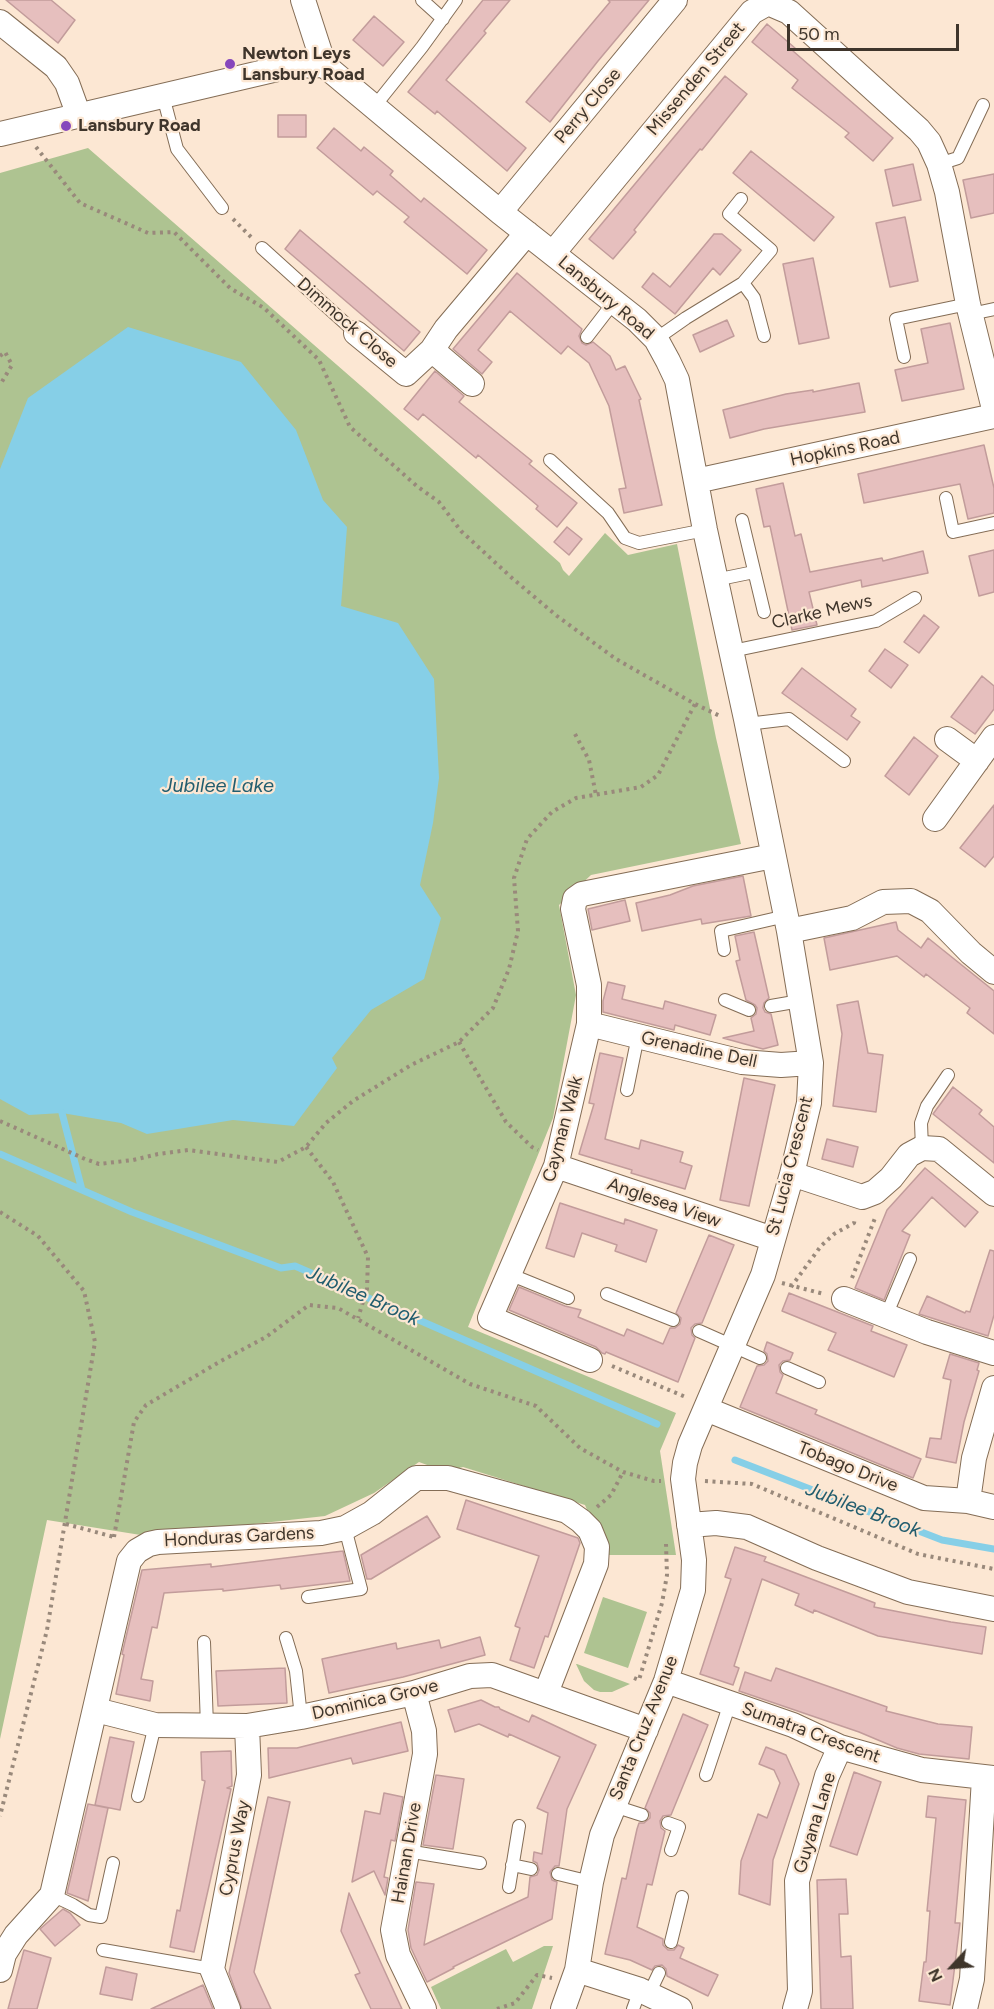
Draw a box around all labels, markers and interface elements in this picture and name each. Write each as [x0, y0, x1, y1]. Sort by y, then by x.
scale bar [790, 12, 962, 50]
street label: Missenden Street [642, 18, 750, 140]
text: 50 m [798, 23, 840, 45]
place label: Newton Leys Lansbury Road [242, 43, 365, 86]
marker: Newton Leys Lansbury Road [223, 57, 237, 71]
street label: Perry Close [550, 64, 626, 148]
place label: Lansbury Road [78, 115, 201, 137]
marker: Lansbury Road [59, 119, 73, 133]
street label: Lansbury Road [553, 251, 659, 345]
street label: Dimmock Close [292, 273, 402, 373]
street label: Hopkins Road [788, 427, 902, 471]
street label: Clarke Mews [770, 590, 874, 634]
water label: Jubilee Lake [162, 774, 274, 798]
street label: Grenadine Dell [639, 1027, 759, 1073]
street label: Cayman Walk [538, 1074, 588, 1184]
street label: St Lucia Crescent [762, 1094, 818, 1238]
street label: Anglesea View [604, 1173, 724, 1233]
water label: Jubilee Brook [303, 1260, 423, 1332]
street label: Tobago Drive [795, 1437, 901, 1497]
water label: Jubilee Brook [802, 1477, 924, 1543]
street label: Honduras Gardens [163, 1522, 315, 1552]
street label: Santa Cruz Avenue [605, 1653, 683, 1803]
street label: Dominica Grove [310, 1675, 440, 1725]
street label: Sumatra Crescent [739, 1698, 883, 1768]
street label: Guyana Lane [789, 1770, 841, 1876]
street label: Cyprus Way [215, 1798, 255, 1898]
street label: Hainan Drive [387, 1801, 427, 1905]
north arrow [922, 1937, 982, 1997]
text: N [924, 1965, 947, 1985]

